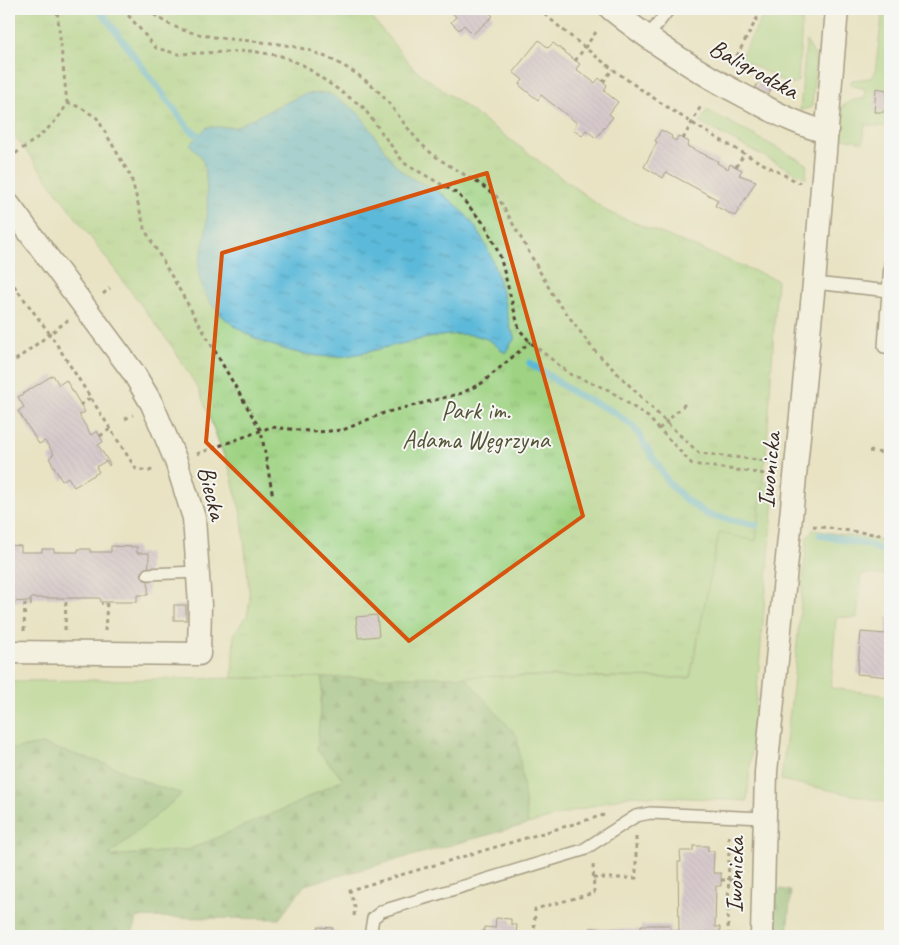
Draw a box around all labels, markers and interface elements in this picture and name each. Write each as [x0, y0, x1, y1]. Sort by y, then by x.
street label: Baligrodzka [704, 31, 806, 108]
park label: Park im. Adama Węgrzyna [402, 395, 552, 456]
street label: Iwonicka [750, 428, 788, 509]
street label: Biecka [190, 463, 235, 526]
street label: Iwonicka [718, 834, 752, 913]

